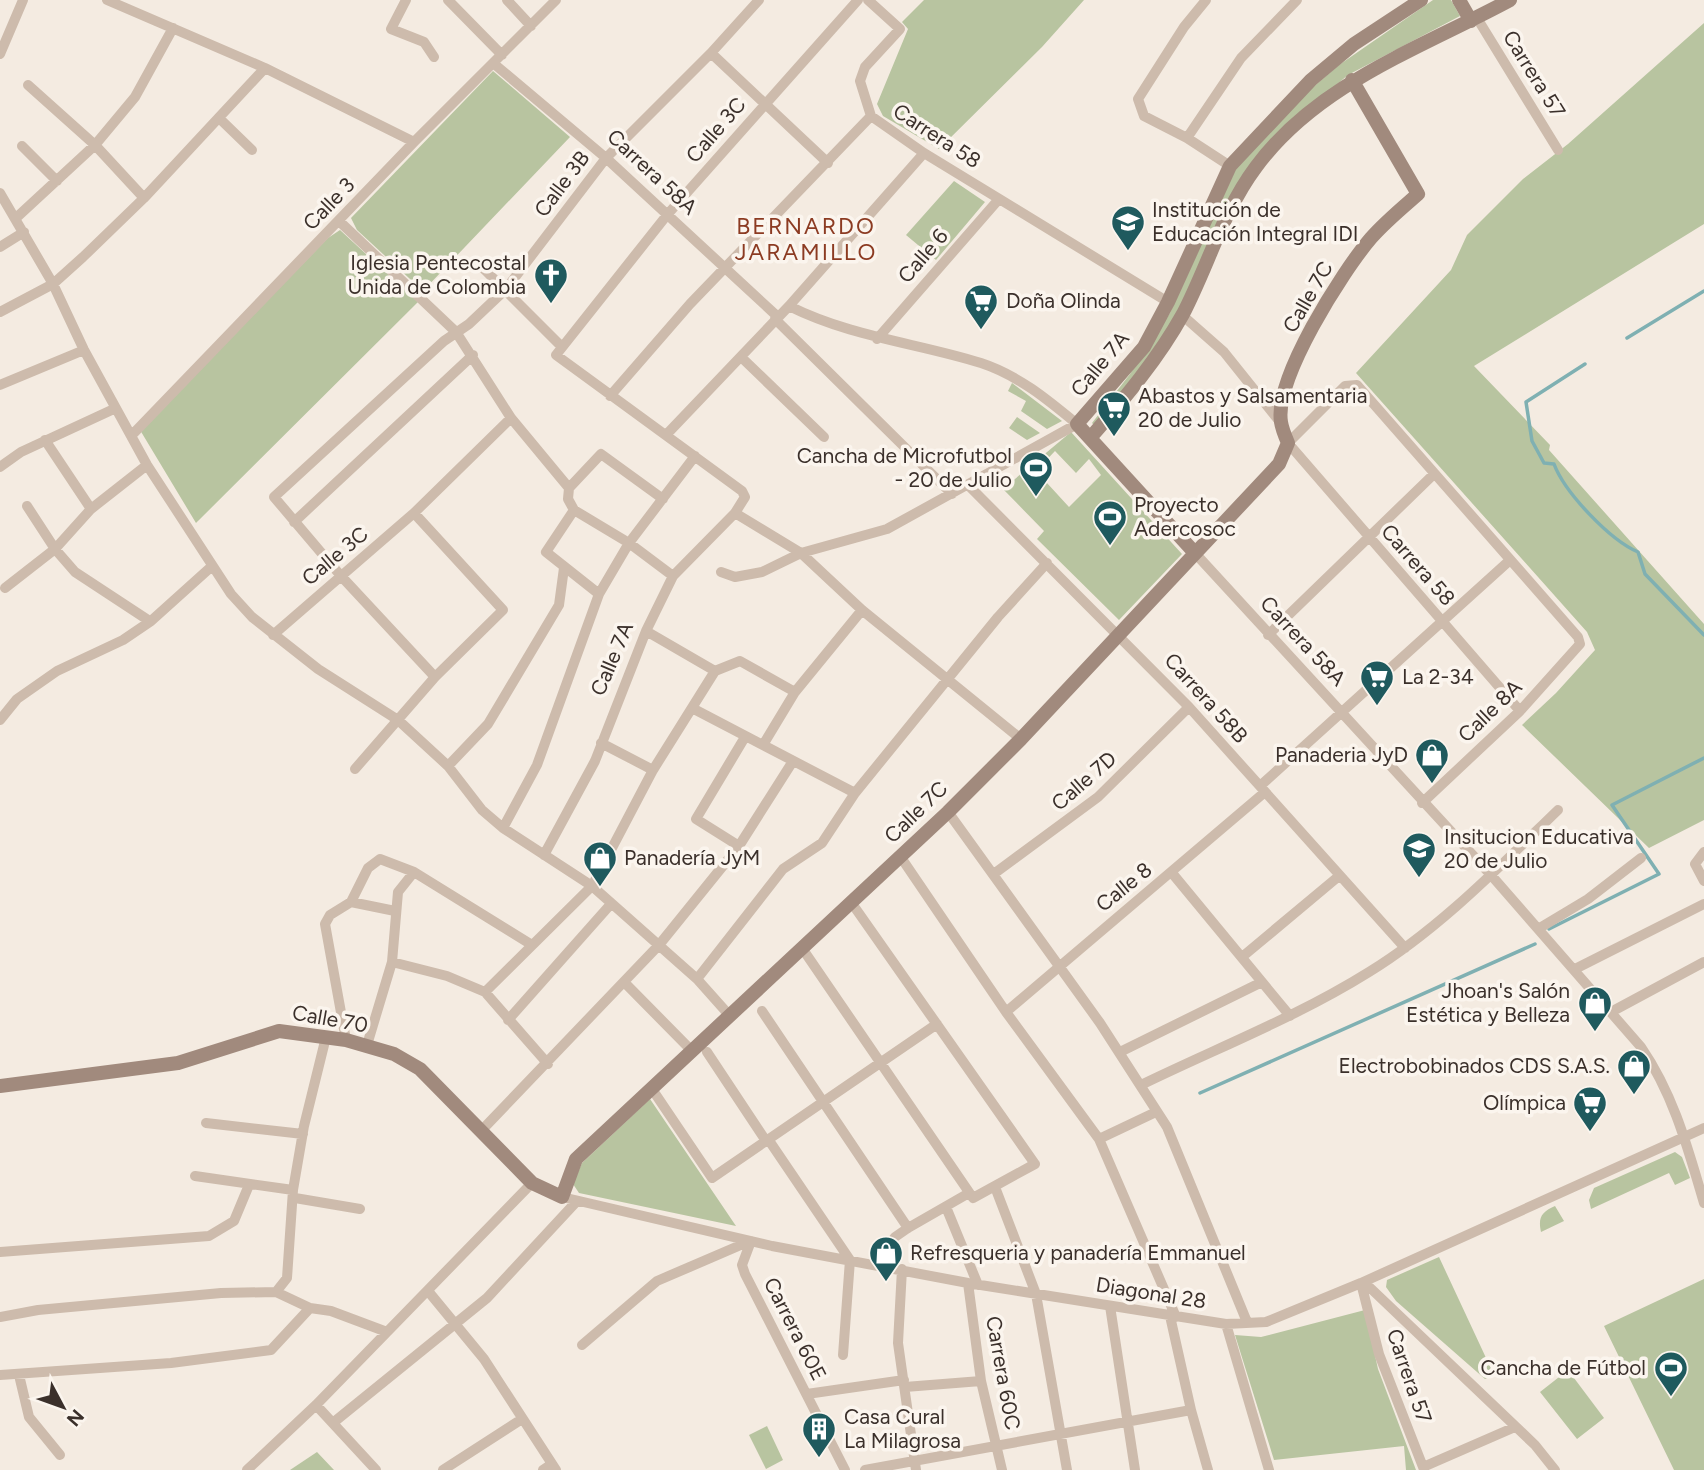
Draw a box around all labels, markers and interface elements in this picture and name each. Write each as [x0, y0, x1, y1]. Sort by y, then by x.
street label: Carrera 57 [1498, 26, 1571, 122]
street label: Calle 3C [680, 92, 751, 167]
street label: Carrera 58 [889, 98, 986, 173]
street label: Carrera 58A [602, 124, 702, 220]
street label: Calle 3B [529, 146, 594, 222]
street label: Calle 3 [298, 172, 360, 235]
place label: Institución de Educación Integral IDI [1152, 197, 1358, 246]
school or university icon: Institución de Educación Integral IDI [1109, 203, 1147, 252]
district label: BERNARDO JARAMILLO [735, 212, 877, 266]
street label: Calle 6 [892, 223, 953, 288]
place label: Iglesia Pentecostal Unida de Colombia [348, 250, 526, 299]
church icon: Iglesia Pentecostal Unida de Colombia [532, 256, 570, 305]
street label: Calle 7C [1277, 257, 1338, 337]
supermarket icon: Doña Olinda [962, 282, 1000, 331]
place label: Doña Olinda [1006, 288, 1121, 313]
street label: Calle 7A [1065, 326, 1134, 401]
place label: Abastos y Salsamentaria 20 de Julio [1138, 383, 1367, 432]
supermarket icon: Abastos y Salsamentaria 20 de Julio [1095, 389, 1133, 438]
place label: Cancha de Microfutbol - 20 de Julio [797, 443, 1012, 492]
sports icon: Cancha de Microfutbol - 20 de Julio [1017, 449, 1055, 498]
place label: Proyecto Adercosoc [1134, 492, 1236, 541]
sports icon: Proyecto Adercosoc [1091, 498, 1129, 547]
street label: Carrera 58 [1376, 519, 1460, 610]
street label: Calle 3C [297, 521, 373, 590]
street label: Carrera 58A [1255, 591, 1351, 691]
street label: Calle 7A [585, 618, 638, 699]
street label: Carrera 58B [1160, 648, 1253, 748]
supermarket icon: La 2-34 [1358, 658, 1396, 707]
place label: La 2-34 [1402, 664, 1474, 689]
street label: Calle 8A [1453, 674, 1527, 747]
shop icon: Panaderia JyD [1413, 736, 1451, 785]
place label: Panaderia JyD [1275, 742, 1408, 767]
street label: Calle 7D [1046, 746, 1121, 815]
street label: Calle 7C [879, 775, 952, 848]
place label: Insitucion Educativa 20 de Julio [1444, 824, 1634, 873]
school or university icon: Insitucion Educativa 20 de Julio [1400, 830, 1438, 879]
shop icon: Panadería JyM [581, 839, 619, 888]
place label: Panadería JyM [624, 845, 760, 870]
street label: Calle 8 [1091, 857, 1157, 917]
place label: Jhoan's Salón Estética y Belleza [1406, 978, 1570, 1027]
shop icon: Jhoan's Salón Estética y Belleza [1576, 984, 1614, 1033]
street label: Calle 70 [290, 1000, 370, 1037]
shop icon: Electrobobinados CDS S.A.S. [1615, 1047, 1653, 1096]
place label: Electrobobinados CDS S.A.S. [1339, 1053, 1610, 1078]
supermarket icon: Olímpica [1571, 1084, 1609, 1133]
place label: Olímpica [1483, 1090, 1566, 1115]
shop icon: Refresqueria y panadería Emmanuel [867, 1234, 905, 1283]
place label: Refresqueria y panadería Emmanuel [910, 1240, 1246, 1265]
street label: Diagonal 28 [1094, 1271, 1208, 1314]
street label: Carrera 60E [759, 1273, 832, 1384]
street label: Carrera 60C [981, 1314, 1026, 1432]
street label: Carrera 57 [1382, 1325, 1437, 1426]
sports icon: Cancha de Fútbol [1652, 1349, 1690, 1398]
place label: Cancha de Fútbol [1481, 1355, 1646, 1380]
north arrow [28, 1372, 98, 1442]
place label: Casa Cural La Milagrosa [844, 1404, 961, 1453]
text: N [62, 1405, 89, 1431]
building icon: Casa Cural La Milagrosa [800, 1410, 838, 1459]

